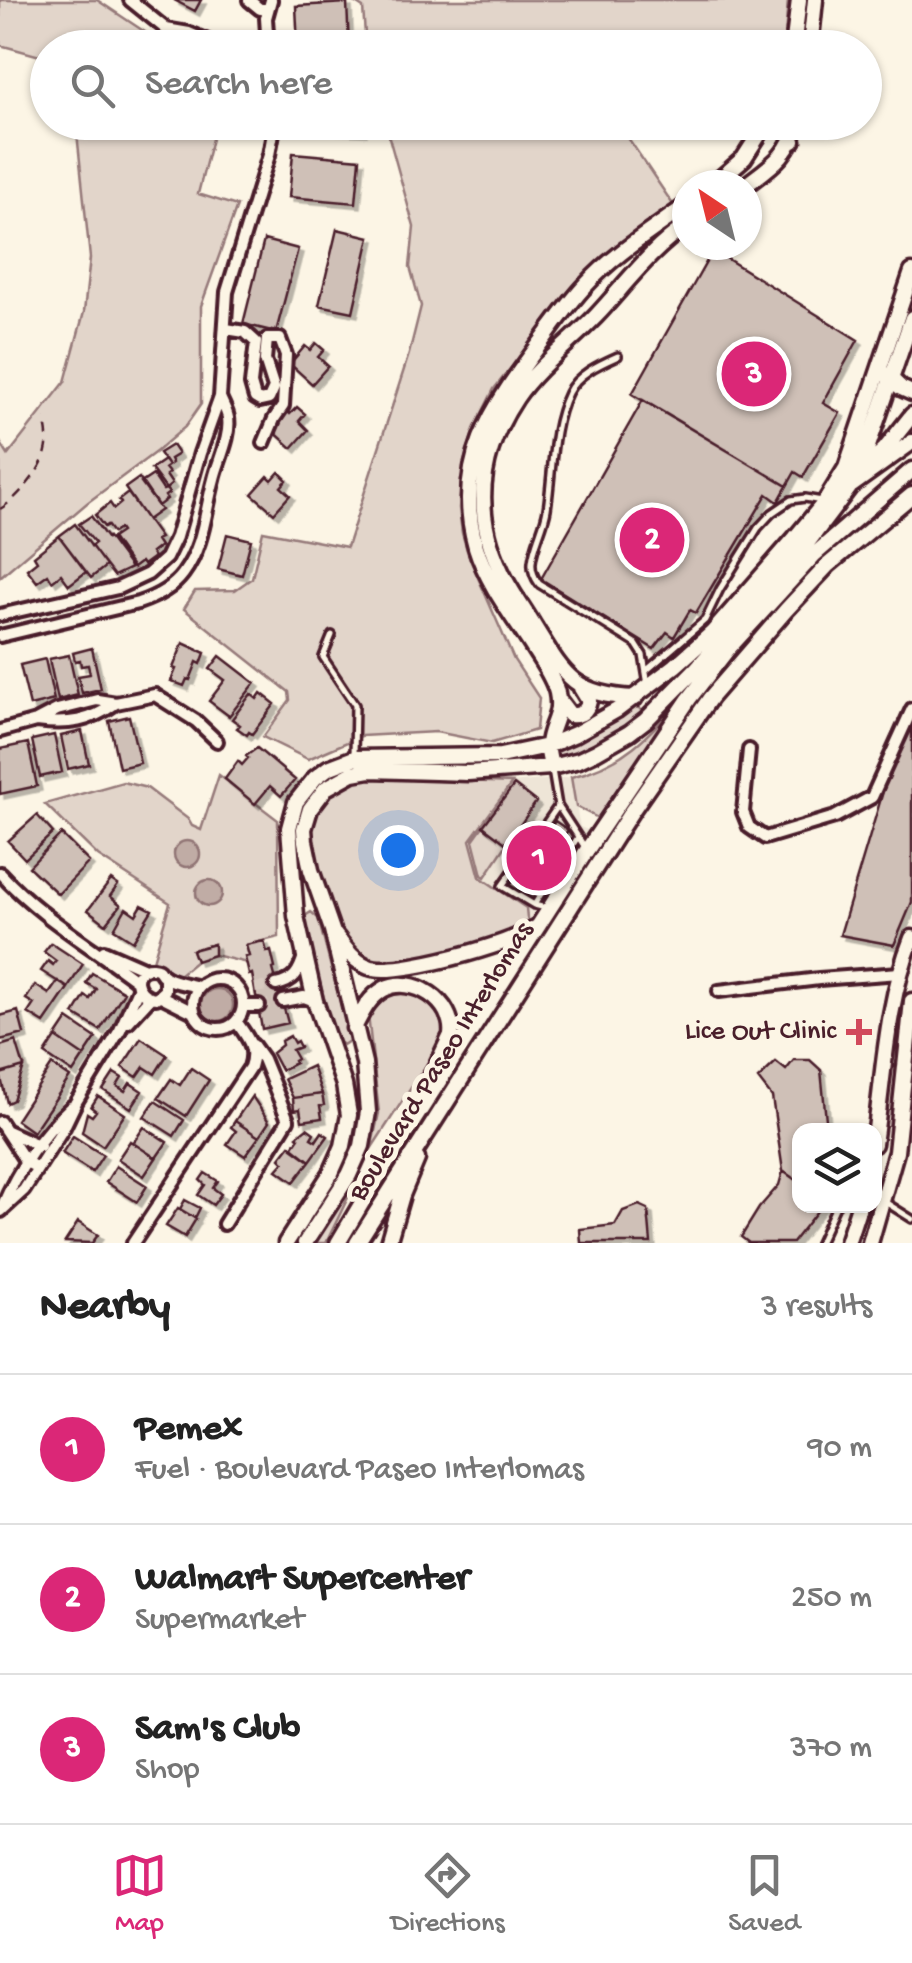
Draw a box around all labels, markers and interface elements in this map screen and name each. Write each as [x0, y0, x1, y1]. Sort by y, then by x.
search box [30, 30, 882, 140]
icon: search [65, 58, 120, 113]
text: Search here [145, 63, 332, 107]
north arrow [672, 170, 762, 260]
pin: 3 [722, 336, 786, 412]
pin: 2 [620, 502, 684, 578]
pin: 1 [506, 820, 572, 896]
your location [373, 825, 424, 876]
street label: Boulevard Paseo Interlomas [342, 916, 542, 1208]
place label: Lice Out Clinic [685, 1016, 837, 1049]
marker: Lice Out Clinic [846, 1019, 872, 1045]
map controls [792, 1123, 882, 1213]
button: layers [792, 1123, 882, 1213]
text: Nearby [40, 1284, 170, 1333]
text: 3 results [761, 1289, 872, 1327]
text: Pemex [135, 1408, 242, 1452]
text: 1 [66, 1430, 79, 1468]
text: 90 m [808, 1430, 872, 1468]
text: Fuel · Boulevard Paseo Interlomas [135, 1452, 584, 1490]
text: Walmart Supercenter [135, 1558, 469, 1602]
text: 2 [65, 1580, 80, 1618]
text: 250 m [791, 1580, 872, 1618]
text: Supermarket [135, 1602, 304, 1640]
text: Sam's Club [135, 1708, 300, 1752]
text: 3 [64, 1730, 81, 1768]
text: 370 m [790, 1730, 872, 1768]
text: Shop [135, 1752, 199, 1790]
tab: Map [112, 1848, 167, 1941]
tab: Directions [391, 1848, 505, 1941]
tab: Saved [728, 1848, 800, 1941]

